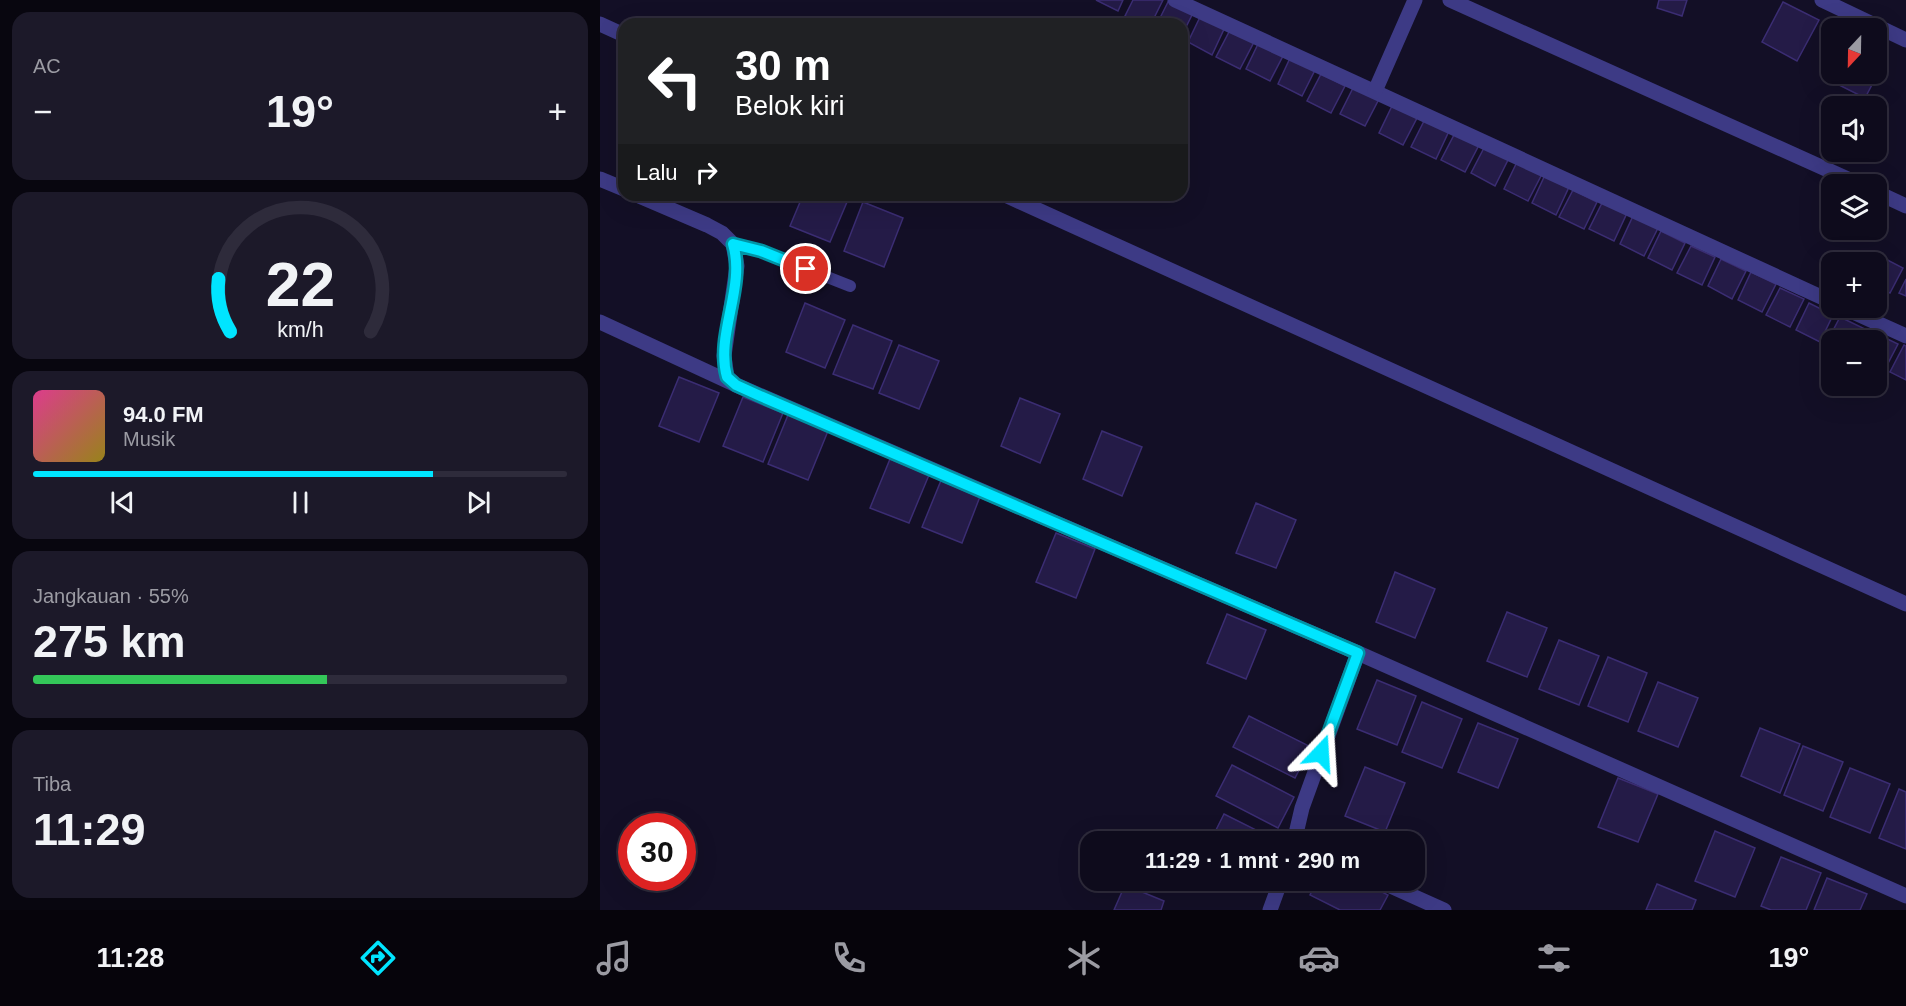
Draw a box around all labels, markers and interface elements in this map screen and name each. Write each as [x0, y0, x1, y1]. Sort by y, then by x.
north arrow [1821, 18, 1887, 84]
map controls [1821, 18, 1887, 396]
icon: left [636, 42, 714, 120]
text: 30 m [735, 42, 831, 89]
text: AC [33, 55, 61, 77]
text: 19° [266, 86, 334, 137]
text: Belok kiri [735, 91, 845, 121]
text: − [33, 93, 52, 130]
text: + [548, 93, 567, 130]
button: sound [1821, 96, 1887, 162]
icon: right [690, 156, 723, 189]
text: Lalu [636, 160, 678, 185]
button: layers [1821, 174, 1887, 240]
pin [780, 243, 831, 294]
text: 22 [265, 251, 335, 320]
icon: arrive [789, 252, 822, 285]
button: + [1821, 252, 1887, 318]
text: km/h [277, 319, 323, 343]
button: − [1821, 330, 1887, 396]
text: 94.0 FM [123, 402, 204, 427]
text: Musik [123, 428, 175, 450]
icon: previous [106, 486, 139, 519]
icon: pause [284, 486, 317, 519]
icon: next [462, 486, 495, 519]
text: Jangkauan · 55% [33, 585, 189, 607]
text: 275 km [33, 616, 186, 667]
position arrow [1289, 721, 1353, 785]
text: Tiba [33, 773, 71, 795]
text: 11:29 [33, 804, 146, 855]
speed limit sign: 30 [618, 813, 696, 891]
text: 11:29 · 1 mnt · 290 m [1145, 848, 1360, 873]
icon: directions [357, 937, 399, 979]
icon: music [593, 937, 635, 979]
icon: phone [828, 937, 870, 979]
icon: climate [1063, 937, 1105, 979]
icon: car [1298, 937, 1340, 979]
icon: filters [1533, 937, 1575, 979]
text: 11:28 [97, 943, 164, 973]
text: 19° [1768, 943, 1809, 973]

